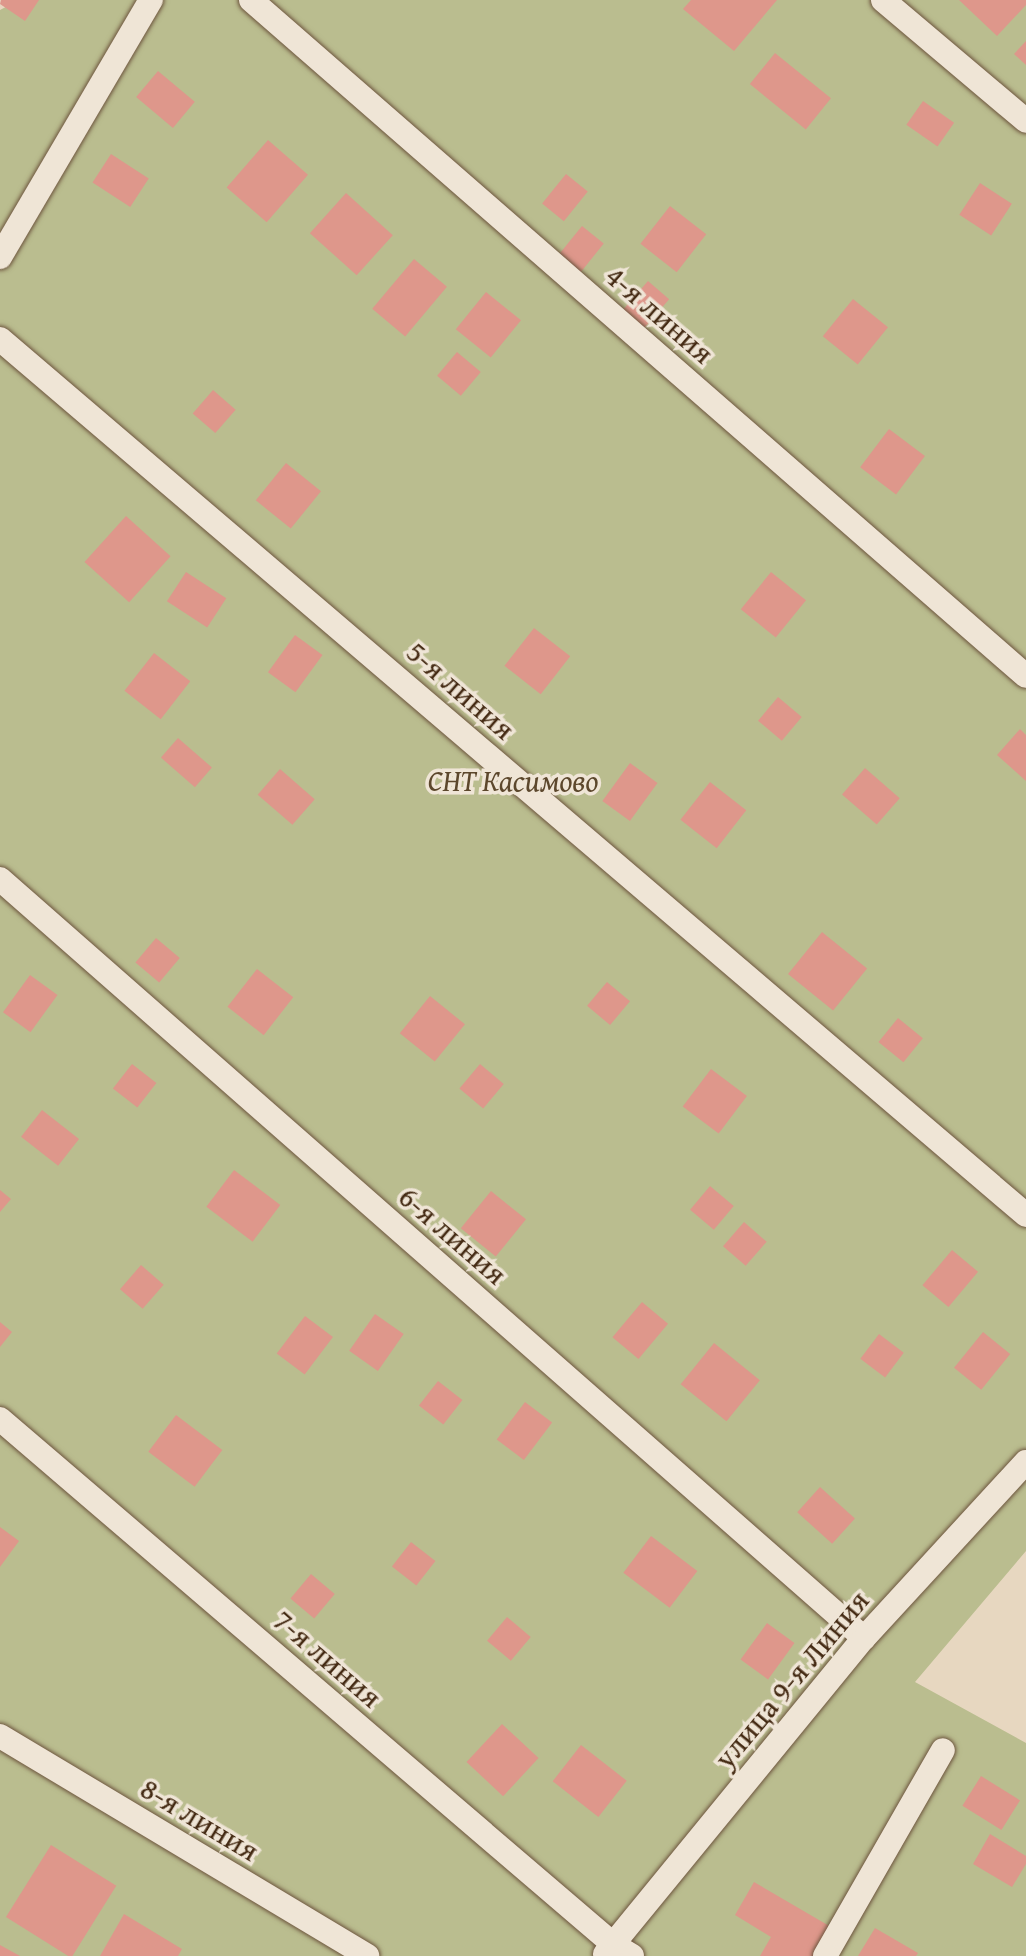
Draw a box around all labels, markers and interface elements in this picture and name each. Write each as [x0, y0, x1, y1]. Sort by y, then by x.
street label: 4-я линия [599, 257, 721, 371]
street label: 5-я линия [400, 633, 522, 747]
park label: СНТ Касимово [428, 762, 598, 798]
street label: 6-я линия [392, 1178, 514, 1292]
street label: улица 9-я Линия [706, 1583, 876, 1775]
street label: 7-я линия [267, 1601, 389, 1715]
street label: 8-я линия [134, 1770, 266, 1868]

